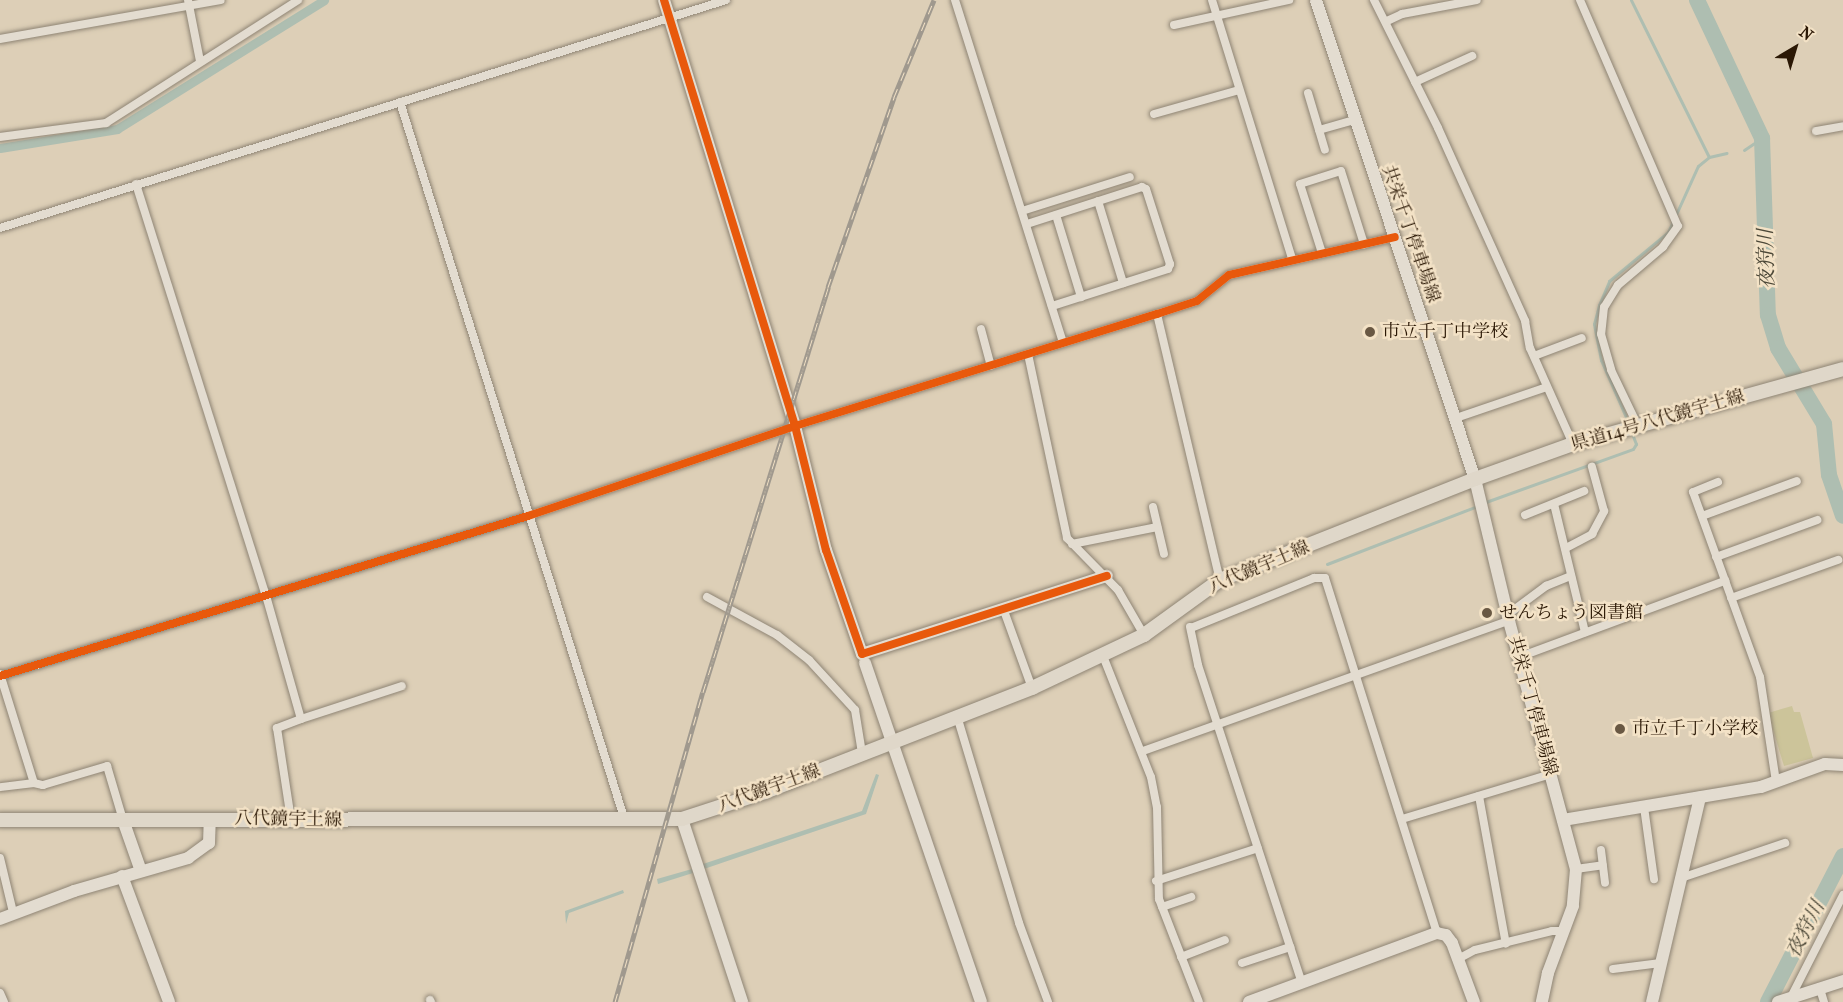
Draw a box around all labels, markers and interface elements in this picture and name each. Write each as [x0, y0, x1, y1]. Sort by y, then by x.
north arrow [1765, 18, 1825, 78]
text: N [1796, 22, 1817, 45]
street label: 共栄千丁停車場線 [1376, 162, 1444, 306]
water label: 夜狩川 [1753, 229, 1779, 289]
place label: 市立千丁中学校 [1382, 321, 1508, 343]
marker: 市立千丁中学校 [1363, 325, 1377, 339]
street label: 県道14号八代鏡宇土線 [1569, 386, 1747, 456]
street label: 八代鏡宇土線 [1205, 537, 1313, 599]
place label: せんちょう図書館 [1499, 602, 1643, 624]
marker: せんちょう図書館 [1480, 606, 1494, 620]
street label: 共栄千丁停車場線 [1503, 634, 1561, 778]
place label: 市立千丁小学校 [1632, 718, 1758, 740]
marker: 市立千丁小学校 [1613, 722, 1627, 736]
street label: 八代鏡宇土線 [715, 760, 823, 818]
street label: 八代鏡宇土線 [234, 808, 342, 832]
water label: 夜狩川 [1781, 897, 1829, 961]

